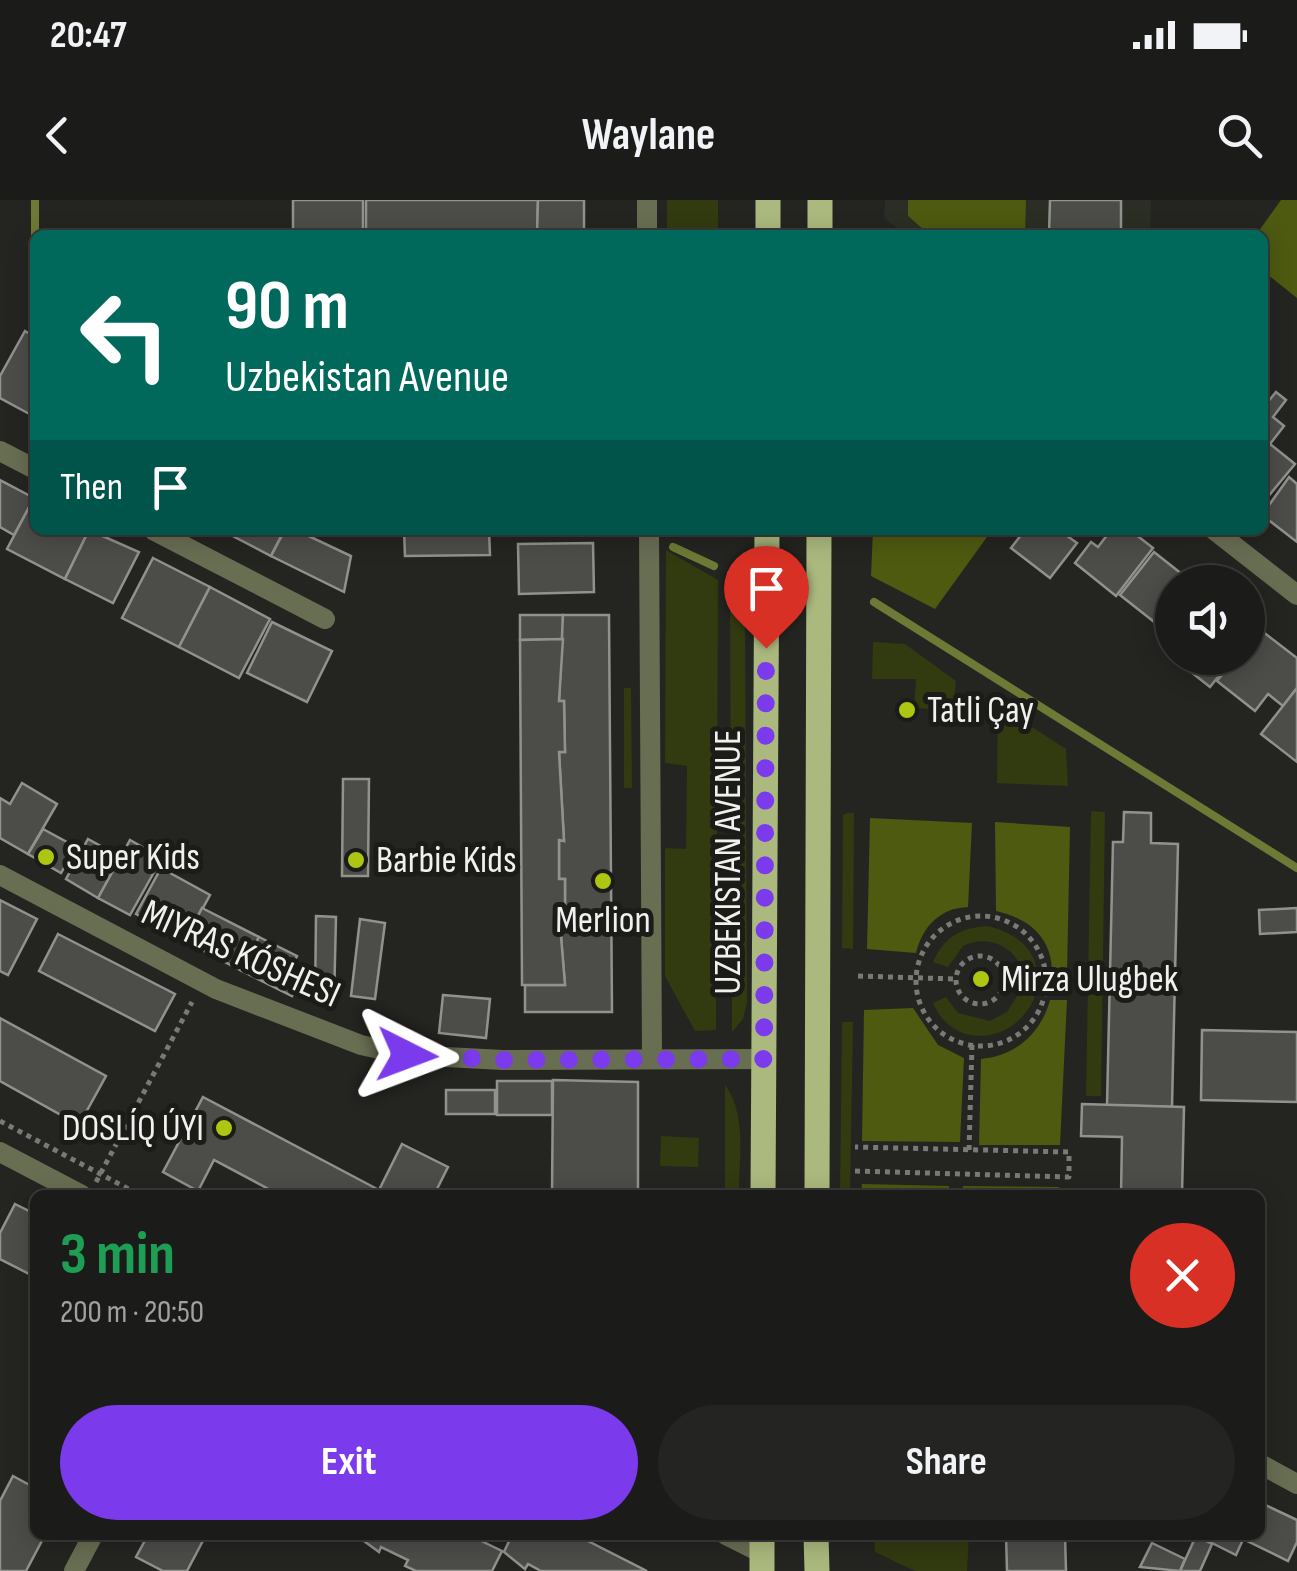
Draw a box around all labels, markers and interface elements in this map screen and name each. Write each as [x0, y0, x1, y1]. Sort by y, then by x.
text: 20:47 [50, 13, 126, 58]
icon: back [30, 108, 85, 163]
text: Waylane [582, 108, 715, 163]
icon: search [1212, 108, 1267, 163]
text: 90 m [225, 265, 349, 349]
icon: left [60, 270, 190, 400]
text: Uzbekistan Avenue [225, 350, 509, 405]
icon: arrive [143, 460, 198, 515]
text: Then [60, 465, 123, 510]
pin [724, 546, 809, 649]
icon: arrive [739, 561, 794, 616]
map controls [1155, 565, 1265, 675]
button: sound [1155, 565, 1265, 675]
place label: Tatli Çay [927, 688, 1034, 733]
marker: Tatli Çay [896, 699, 918, 721]
street label: UZBEKISTAN AVENUE [706, 729, 751, 995]
place label: Super Kids [66, 835, 200, 880]
place label: Barbie Kids [376, 838, 517, 883]
marker: Super Kids [35, 846, 57, 868]
marker: Barbie Kids [345, 849, 367, 871]
marker: Merlion [592, 870, 614, 892]
street label: MIYRAS KÓSHESI [135, 890, 347, 1018]
place label: Merlion [555, 898, 651, 943]
place label: Mirza Ulugbek [1001, 957, 1179, 1002]
marker: Mirza Ulugbek [970, 968, 992, 990]
position arrow [355, 1003, 459, 1107]
place label: DOSLÍQ ÚYI [62, 1106, 204, 1151]
marker: DOSLÍQ ÚYI [213, 1117, 235, 1139]
text: 3 min [60, 1219, 175, 1291]
button: close [1130, 1223, 1235, 1328]
text: 200 m · 20:50 [60, 1293, 204, 1332]
button: Exit [60, 1405, 638, 1520]
button: Share [658, 1405, 1235, 1520]

